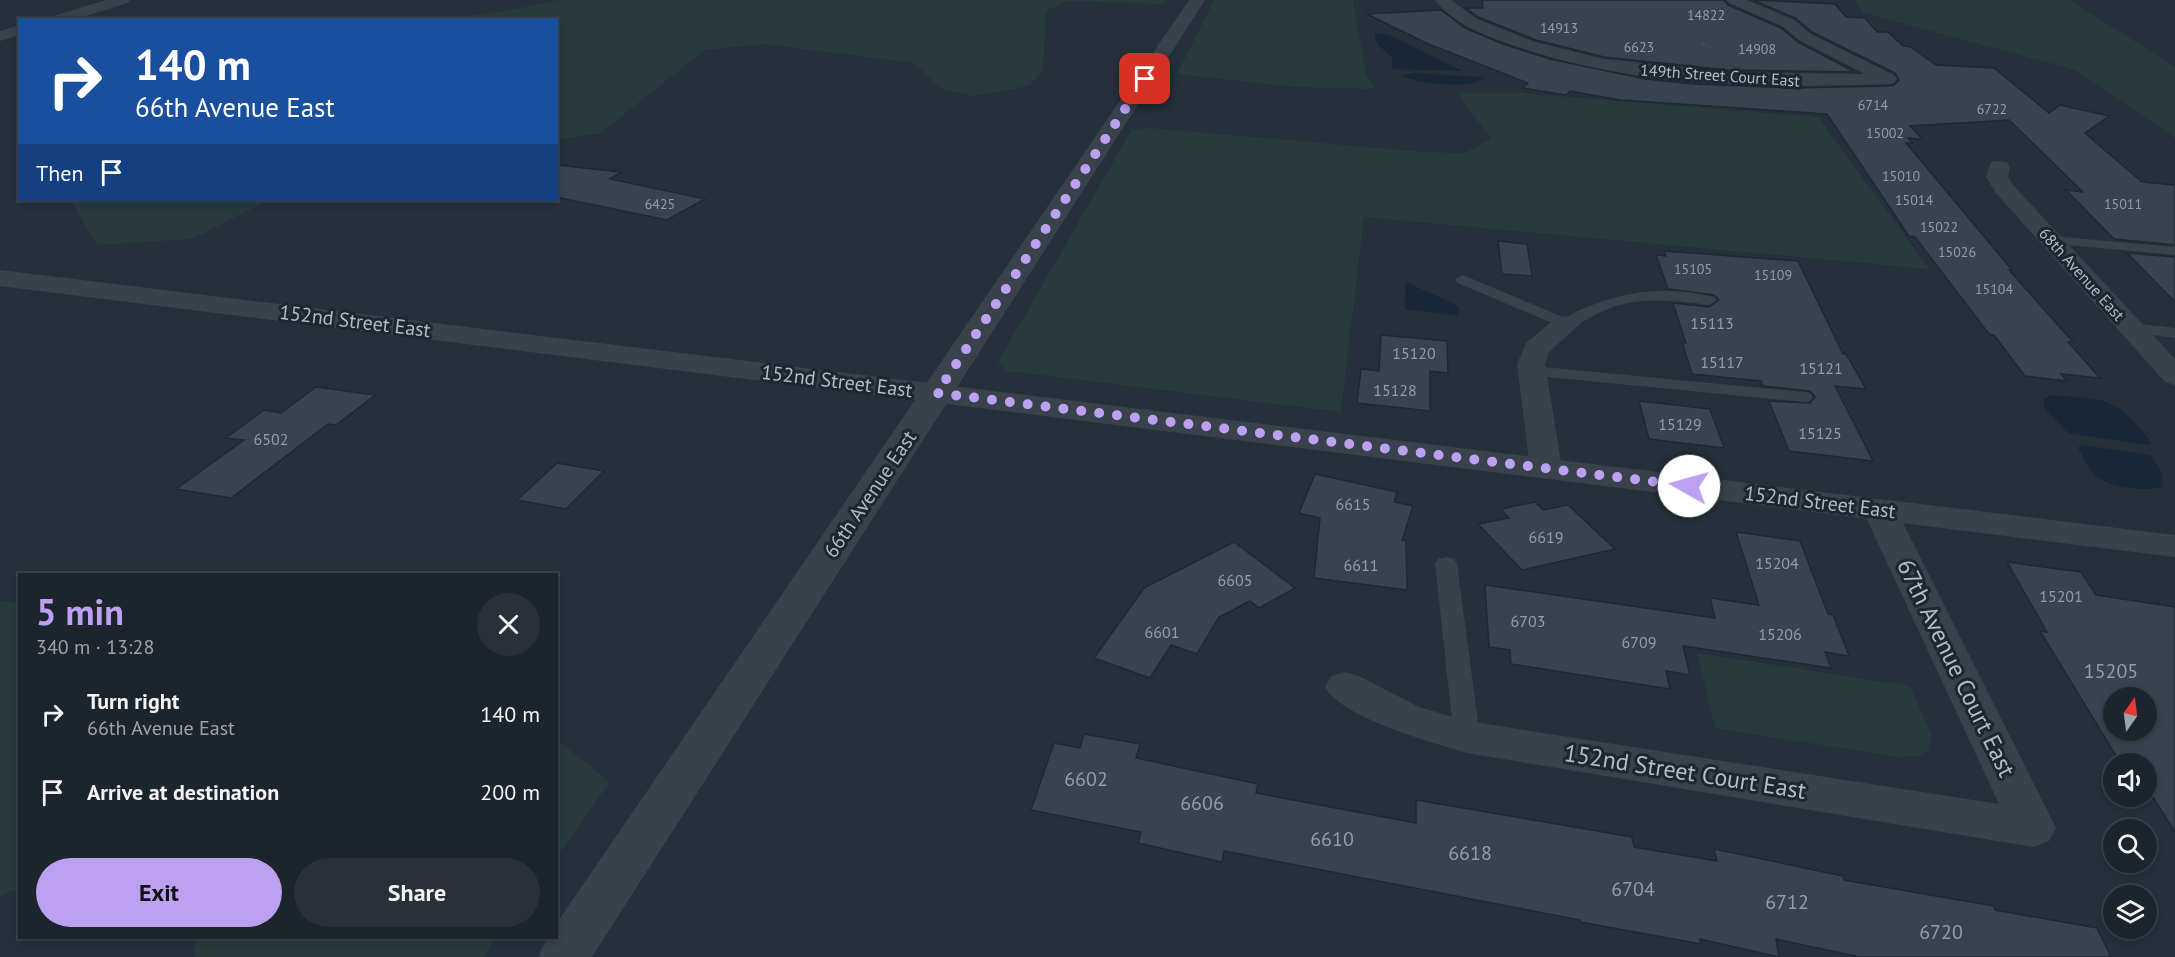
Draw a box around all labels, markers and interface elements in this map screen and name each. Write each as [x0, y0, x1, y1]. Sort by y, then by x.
house number: 14822 [1687, 6, 1725, 24]
house number: 14913 [1540, 19, 1578, 37]
text: 140 m [135, 37, 251, 92]
house number: 6623 [1624, 38, 1654, 56]
house number: 14908 [1738, 40, 1776, 58]
icon: right [36, 42, 114, 120]
pin [1119, 53, 1170, 104]
street label: 149th Street Court East [1640, 59, 1801, 91]
icon: arrive [1128, 62, 1161, 95]
text: 66th Avenue East [135, 90, 335, 124]
house number: 6714 [1858, 96, 1889, 114]
house number: 6722 [1977, 100, 2007, 118]
house number: 15002 [1866, 124, 1904, 142]
icon: arrive [95, 156, 128, 189]
text: Then [36, 159, 83, 187]
house number: 15010 [1882, 167, 1920, 185]
house number: 15014 [1895, 191, 1933, 209]
house number: 6425 [645, 195, 675, 213]
house number: 15011 [2104, 195, 2142, 213]
house number: 15022 [1920, 218, 1958, 236]
street label: 68th Avenue East [2035, 223, 2129, 325]
house number: 15026 [1938, 243, 1976, 261]
house number: 15105 [1674, 260, 1712, 278]
house number: 15109 [1754, 266, 1792, 284]
house number: 15104 [1975, 280, 2013, 298]
street label: 152nd Street East [278, 299, 432, 343]
house number: 15113 [1690, 313, 1734, 333]
house number: 15120 [1392, 343, 1436, 363]
house number: 15117 [1700, 352, 1744, 372]
house number: 15121 [1799, 358, 1843, 378]
street label: 152nd Street East [760, 359, 914, 403]
house number: 15128 [1373, 380, 1417, 400]
house number: 15129 [1658, 414, 1702, 434]
house number: 15125 [1798, 423, 1842, 443]
street label: 66th Avenue East [818, 425, 922, 563]
house number: 6502 [254, 429, 288, 449]
position arrow [1657, 454, 1721, 518]
street label: 152nd Street East [1743, 480, 1897, 524]
house number: 6615 [1336, 494, 1370, 514]
house number: 6619 [1529, 527, 1563, 547]
house number: 15204 [1755, 553, 1799, 573]
street label: 67th Avenue Court East [1890, 554, 2023, 782]
house number: 6611 [1344, 555, 1378, 575]
house number: 6605 [1218, 570, 1252, 590]
house number: 15201 [2039, 586, 2083, 606]
text: 5 min [36, 588, 124, 635]
button: close [477, 593, 540, 656]
house number: 6703 [1511, 611, 1545, 631]
house number: 6601 [1145, 622, 1179, 642]
house number: 15206 [1758, 624, 1802, 644]
house number: 6709 [1622, 632, 1656, 652]
text: 340 m · 13:28 [36, 634, 154, 660]
house number: 15205 [2084, 658, 2138, 684]
text: Turn right [87, 687, 179, 715]
north arrow [2103, 687, 2157, 741]
map controls [2103, 687, 2157, 939]
icon: right [36, 698, 69, 731]
text: 140 m [480, 700, 540, 728]
text: 66th Avenue East [87, 715, 235, 741]
street label: 152nd Street Court East [1562, 737, 1808, 806]
button: sound [2103, 753, 2157, 807]
house number: 6602 [1064, 766, 1108, 792]
icon: arrive [36, 776, 69, 809]
text: Arrive at destination [87, 778, 279, 806]
text: 200 m [480, 778, 540, 806]
house number: 6606 [1180, 790, 1224, 816]
button: search [2103, 819, 2157, 873]
house number: 6610 [1310, 826, 1354, 852]
house number: 6618 [1448, 840, 1492, 866]
button: Exit [36, 858, 282, 927]
button: Share [294, 858, 540, 927]
house number: 6704 [1611, 876, 1655, 902]
button: layers [2103, 885, 2157, 939]
house number: 6712 [1765, 889, 1809, 915]
house number: 6720 [1919, 919, 1963, 945]

